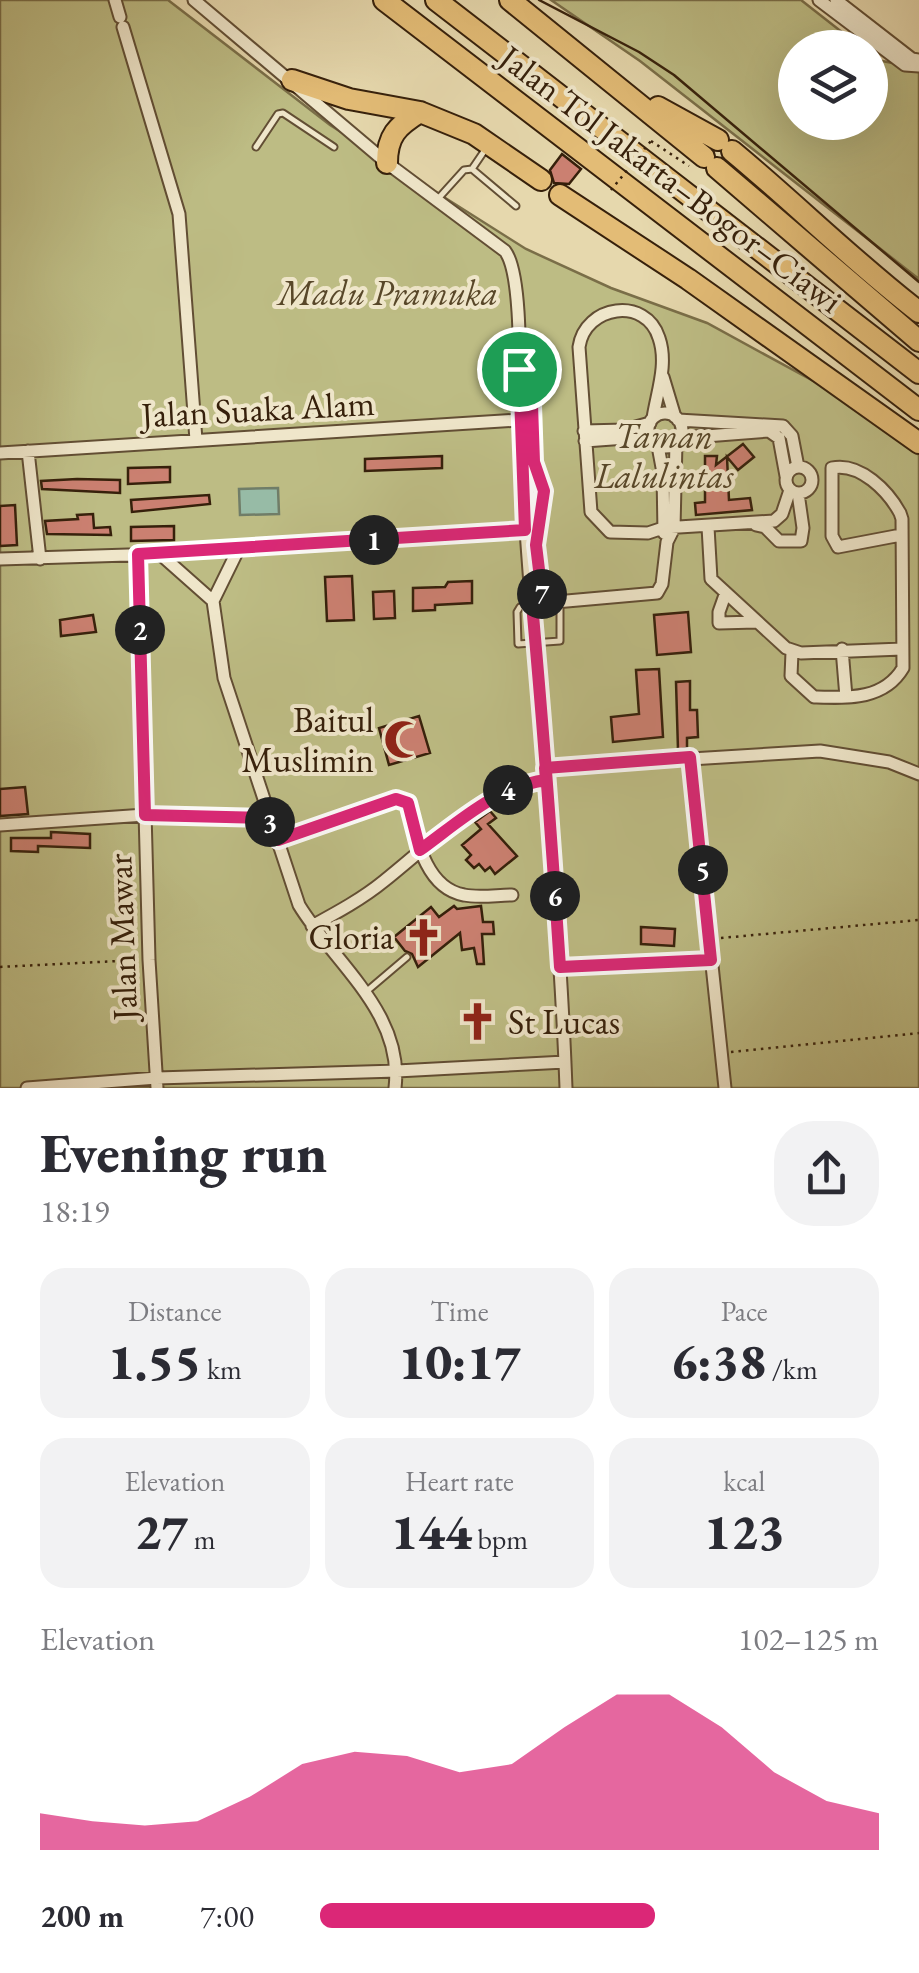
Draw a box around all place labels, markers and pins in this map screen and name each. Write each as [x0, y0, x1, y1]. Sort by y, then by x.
pin [477, 327, 562, 412]
pin: 1 [349, 515, 399, 565]
pin: 7 [517, 569, 567, 619]
pin: 2 [115, 605, 165, 655]
place label: Baitul Muslimin [241, 697, 374, 782]
mosque icon: Baitul Muslimin [383, 719, 425, 761]
pin: 4 [483, 765, 533, 815]
pin: 3 [245, 797, 295, 847]
pin: 5 [678, 845, 728, 895]
pin: 6 [530, 871, 580, 921]
place label: Gloria [309, 914, 394, 959]
church icon: Gloria [403, 916, 445, 958]
place label: St Lucas [508, 999, 620, 1044]
church icon: St Lucas [457, 1001, 499, 1043]

